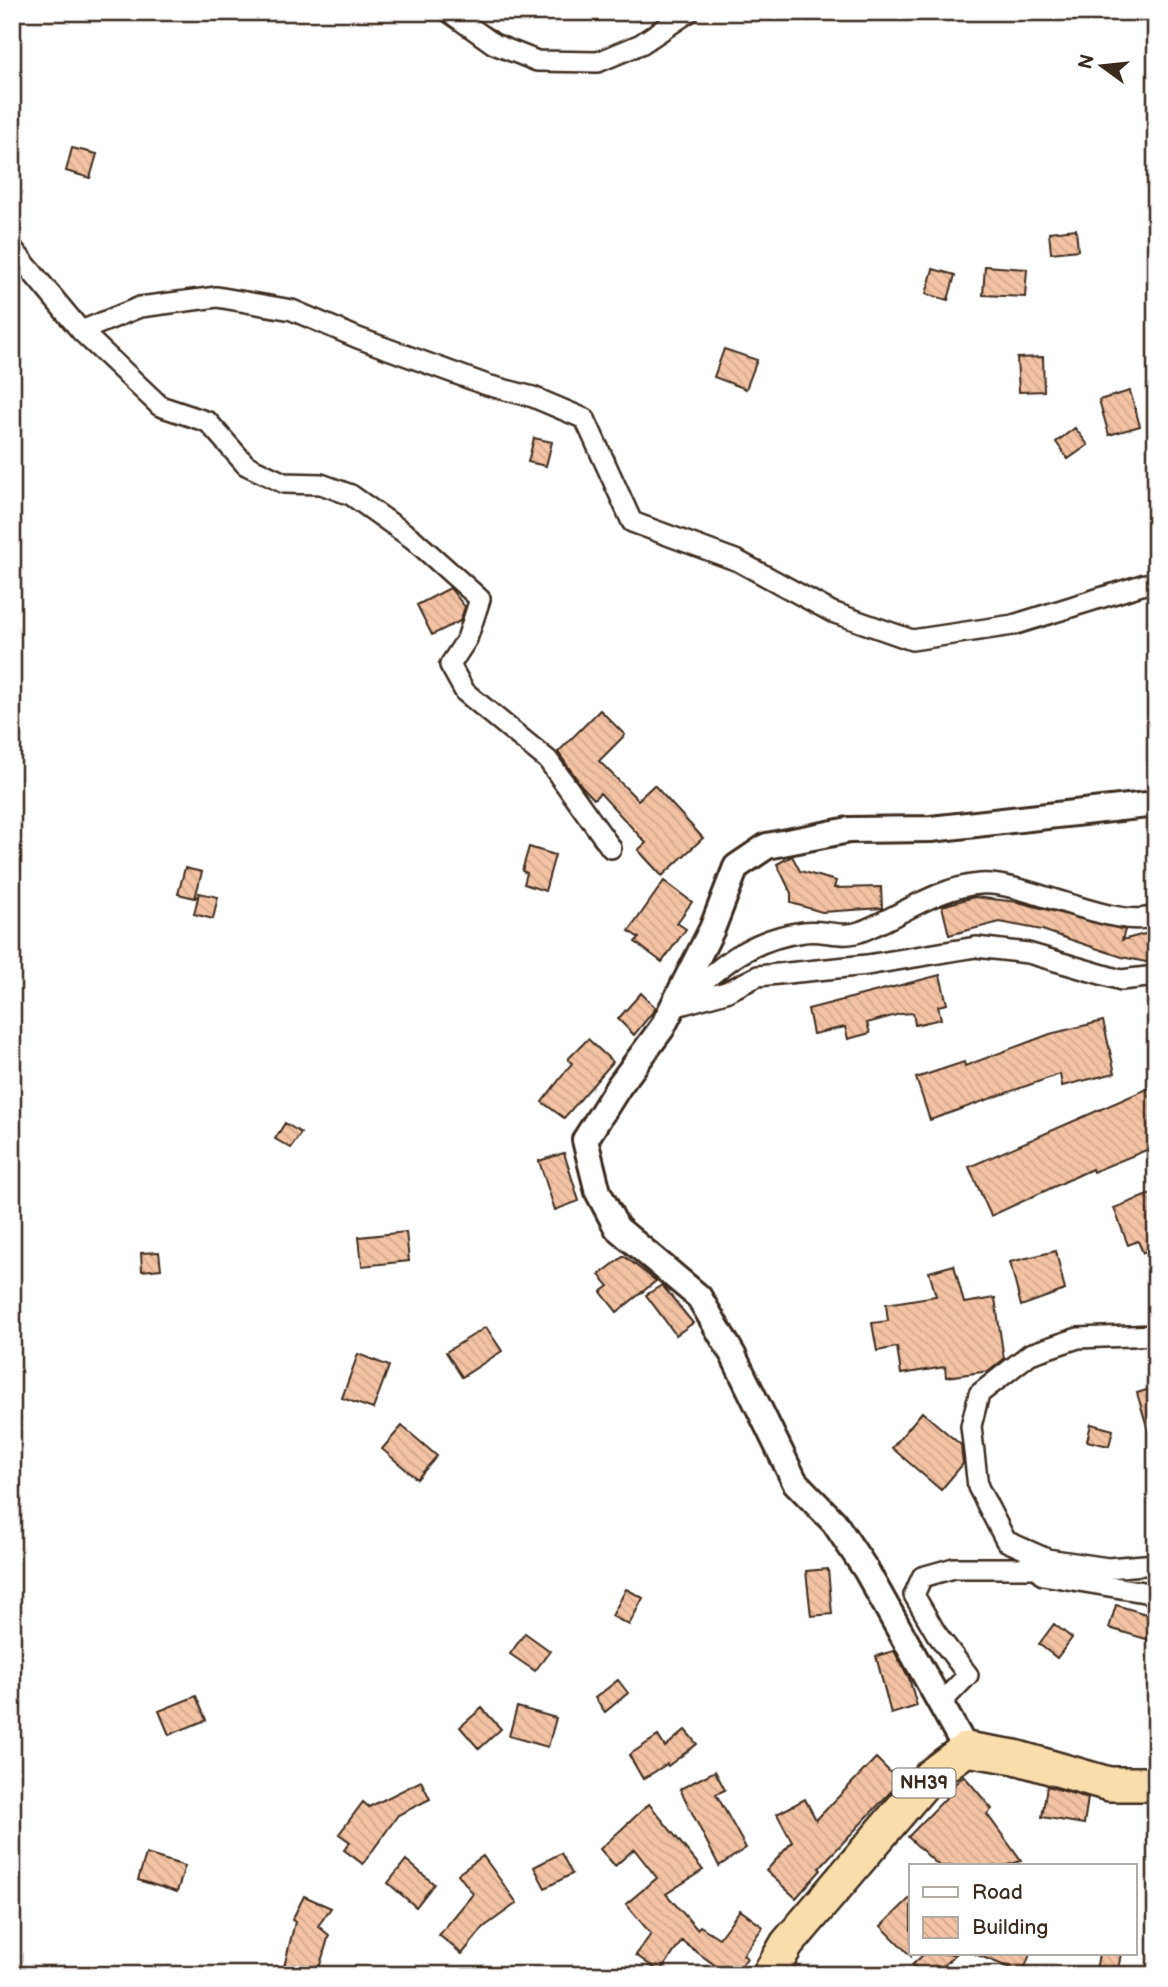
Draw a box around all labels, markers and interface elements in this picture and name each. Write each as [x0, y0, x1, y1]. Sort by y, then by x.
north arrow [1066, 32, 1136, 102]
text: N [1074, 52, 1100, 72]
road number: NH39 [892, 1768, 956, 1798]
legend [909, 1864, 1136, 1955]
text: Road [972, 1880, 1023, 1905]
text: Building [972, 1915, 1048, 1940]

